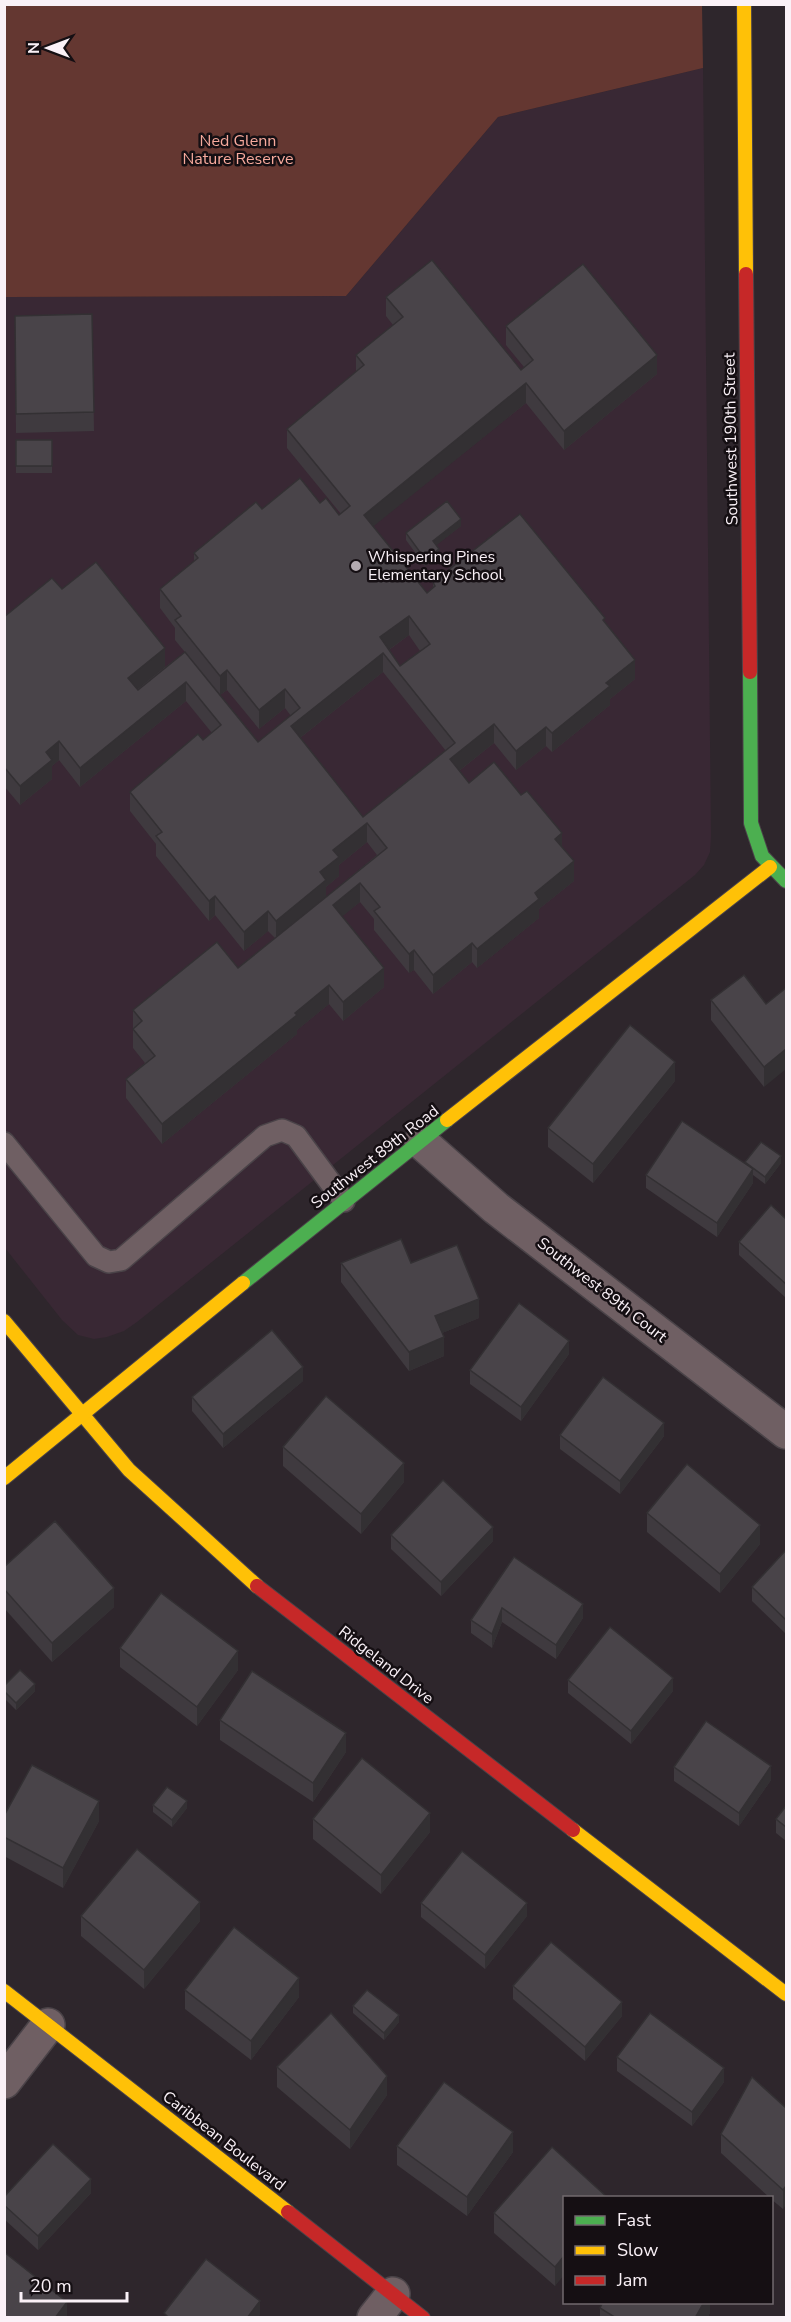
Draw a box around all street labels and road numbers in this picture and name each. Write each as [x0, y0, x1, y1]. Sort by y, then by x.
street label: Southwest 190th Street [718, 352, 744, 526]
street label: Southwest 89th Road [306, 1100, 444, 1214]
street label: Southwest 89th Court [532, 1232, 672, 1348]
street label: Ridgeland Drive [334, 1621, 438, 1709]
street label: Caribbean Boulevard [158, 2086, 290, 2196]

